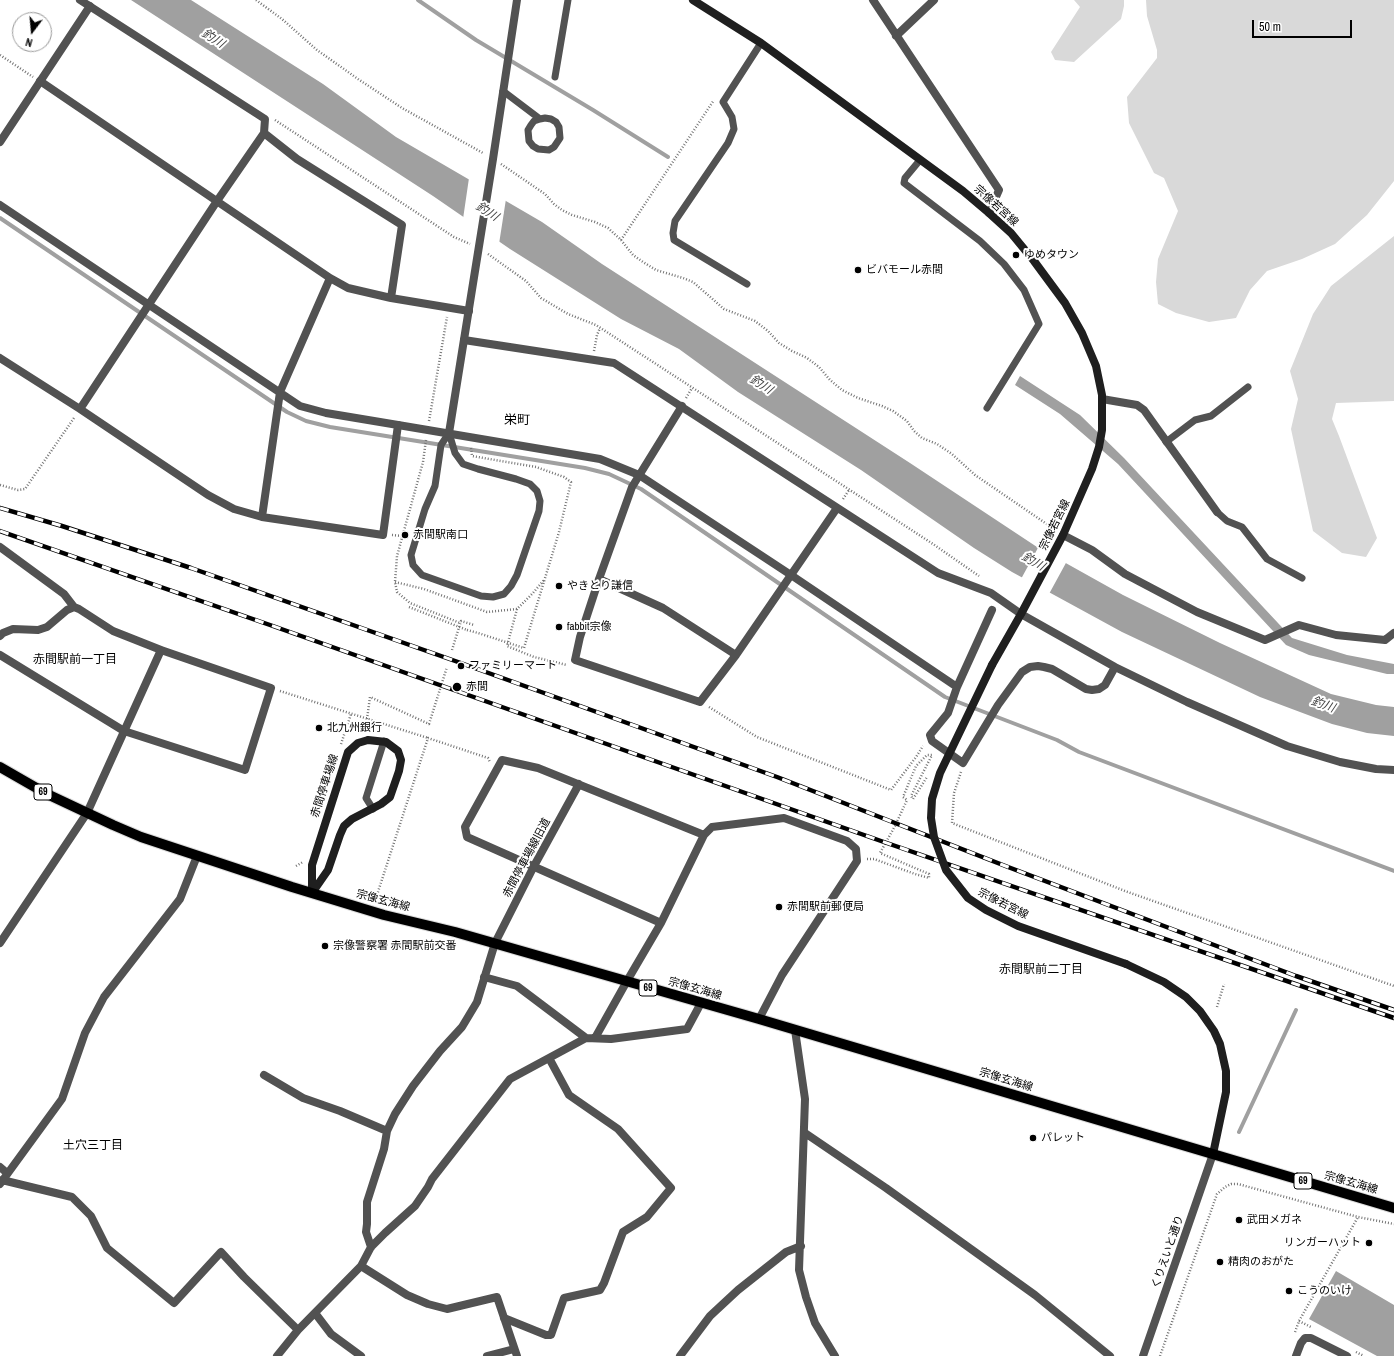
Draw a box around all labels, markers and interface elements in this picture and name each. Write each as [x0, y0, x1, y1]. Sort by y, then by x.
north arrow [12, 12, 52, 52]
scale bar [1254, 12, 1354, 38]
text: 50 m [1259, 19, 1281, 35]
water label: 釣川 [199, 27, 227, 51]
text: N [24, 35, 34, 50]
street label: 宗像若宮線 [971, 183, 1021, 229]
water label: 釣川 [473, 200, 501, 224]
place label: ゆめタウン [1024, 248, 1079, 262]
marker: ゆめタウン [1011, 250, 1021, 260]
place label: ビバモール赤間 [866, 263, 943, 277]
marker: ビバモール赤間 [853, 265, 863, 275]
water label: 釣川 [747, 373, 775, 397]
district label: 栄町 [504, 413, 530, 429]
street label: 宗像若宮線 [1037, 497, 1073, 553]
place label: 赤間駅南口 [413, 528, 468, 542]
marker: 赤間駅南口 [400, 530, 410, 540]
water label: 釣川 [1019, 550, 1047, 574]
place label: やきとり謙信 [567, 579, 633, 593]
marker: やきとり謙信 [554, 581, 564, 591]
place label: fabbit宗像 [567, 620, 612, 634]
marker: fabbit宗像 [554, 622, 564, 632]
district label: 赤間駅前一丁目 [33, 653, 117, 667]
place label: ファミリーマート [469, 659, 557, 673]
marker: ファミリーマート [456, 661, 466, 671]
place label: 赤間 [466, 680, 488, 694]
marker: 赤間 [451, 681, 463, 693]
water label: 釣川 [1309, 694, 1337, 716]
place label: 北九州銀行 [327, 721, 382, 735]
marker: 北九州銀行 [314, 723, 324, 733]
street label: 赤間停車場線 [309, 753, 341, 819]
road number: 69 [34, 784, 52, 800]
street label: 赤間停車場線旧道 [501, 816, 553, 900]
street label: 宗像若宮線 [976, 886, 1030, 922]
street label: 宗像玄海線 [355, 888, 411, 914]
place label: 赤間駅前郵便局 [787, 900, 864, 914]
marker: 赤間駅前郵便局 [774, 902, 784, 912]
place label: 宗像警察署 赤間駅前交番 [333, 939, 457, 953]
marker: 宗像警察署 赤間駅前交番 [320, 941, 330, 951]
district label: 赤間駅前二丁目 [999, 963, 1083, 977]
street label: 宗像玄海線 [667, 975, 723, 1003]
road number: 69 [639, 980, 657, 996]
street label: 宗像玄海線 [978, 1066, 1034, 1094]
place label: パレット [1041, 1131, 1085, 1145]
marker: パレット [1028, 1133, 1038, 1143]
district label: 土穴三丁目 [63, 1139, 123, 1153]
street label: 宗像玄海線 [1323, 1169, 1379, 1197]
road number: 69 [1294, 1173, 1312, 1189]
street label: くりえいと通り [1149, 1213, 1187, 1291]
place label: 武田メガネ [1247, 1213, 1302, 1227]
marker: 武田メガネ [1234, 1215, 1244, 1225]
place label: リンガーハット [1284, 1236, 1361, 1250]
marker: リンガーハット [1364, 1238, 1374, 1248]
place label: 精肉のおがた [1228, 1255, 1294, 1269]
marker: 精肉のおがた [1215, 1257, 1225, 1267]
place label: こうのいけ [1297, 1284, 1352, 1298]
marker: こうのいけ [1284, 1286, 1294, 1296]

